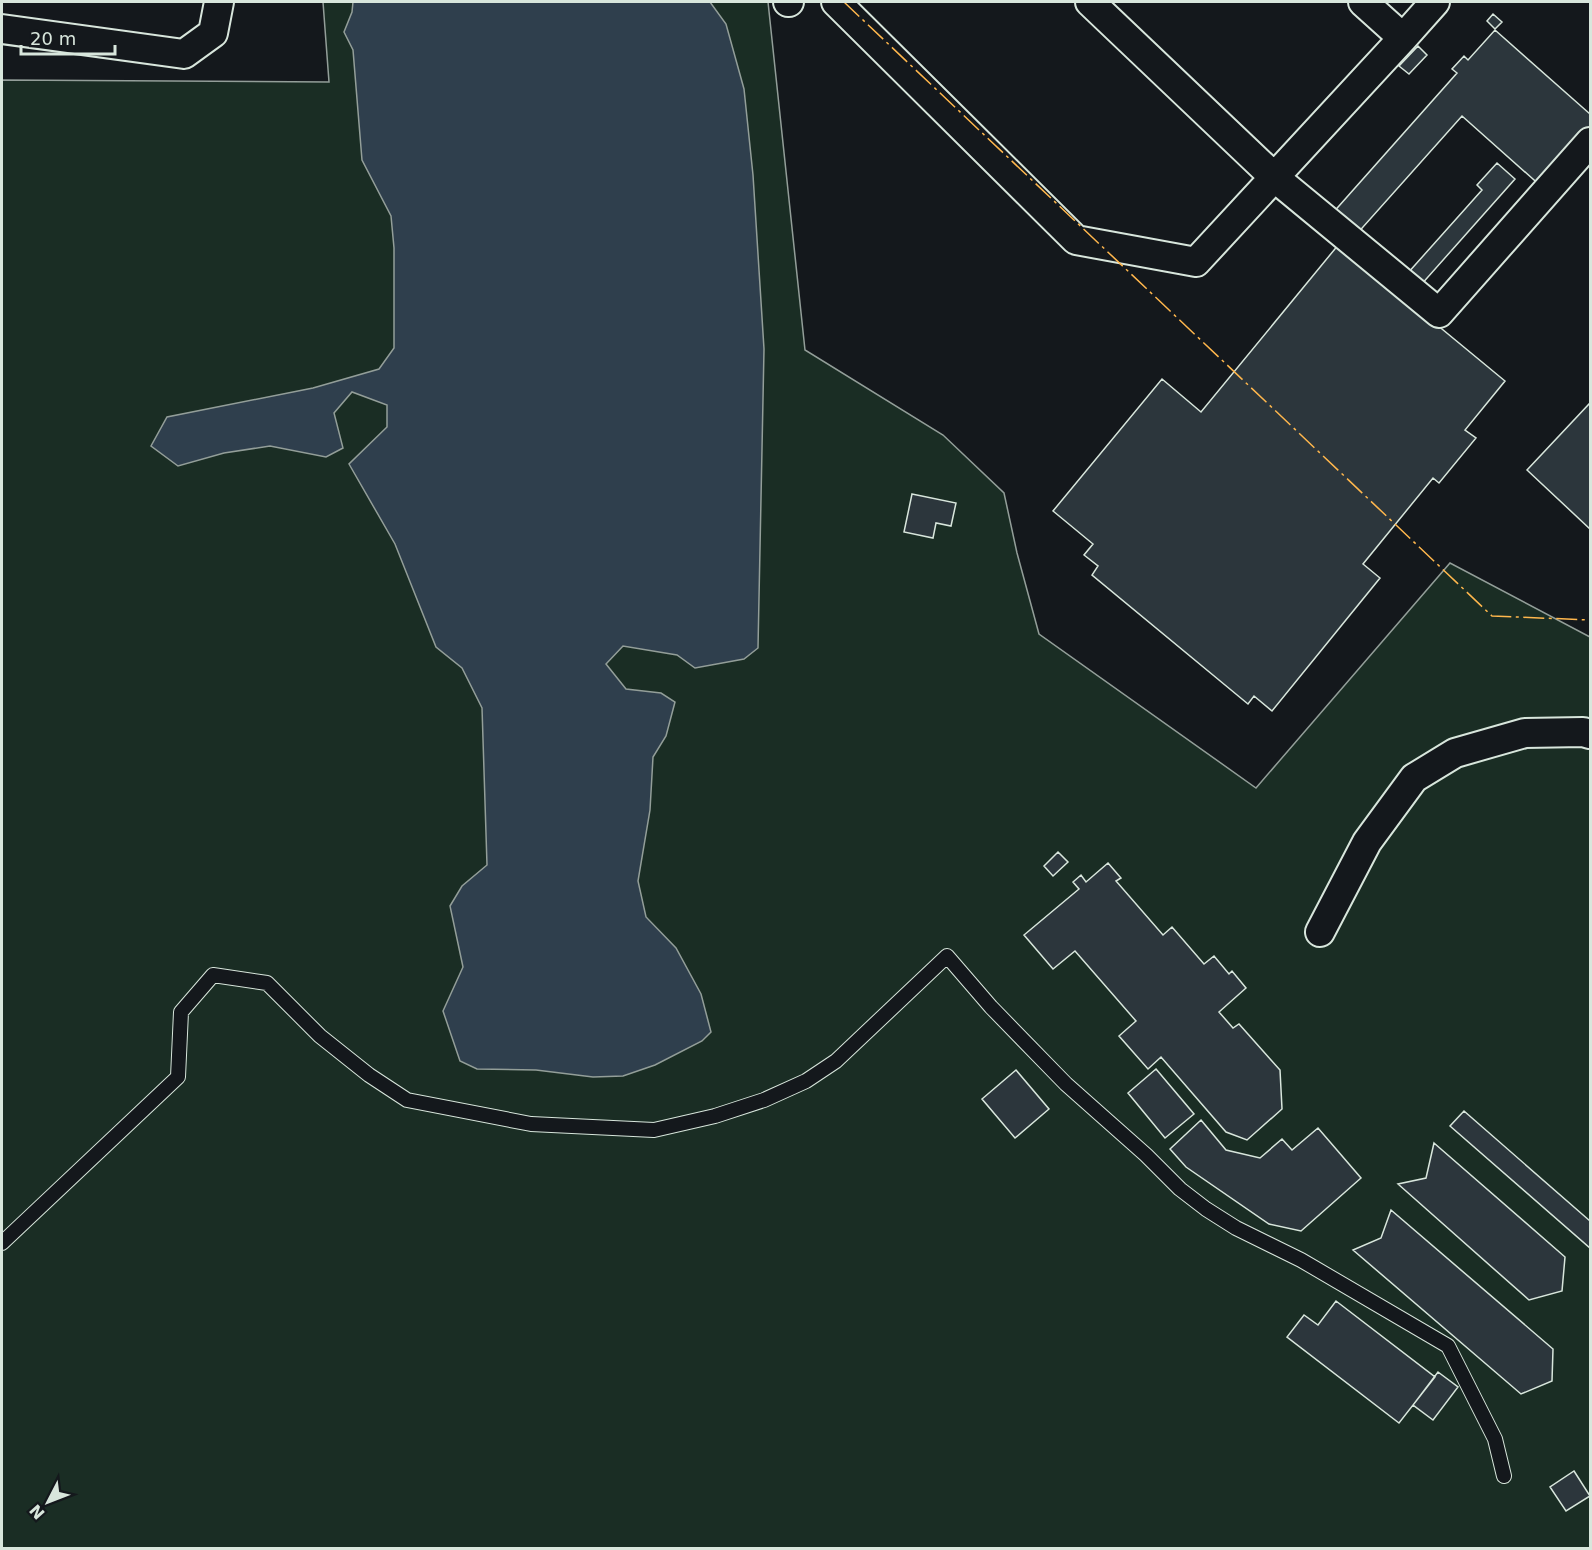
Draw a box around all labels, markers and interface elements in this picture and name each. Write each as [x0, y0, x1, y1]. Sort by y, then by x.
scale bar [21, 18, 116, 56]
text: 20 m [30, 28, 76, 49]
north arrow [18, 1472, 78, 1532]
text: N [26, 1500, 49, 1523]

